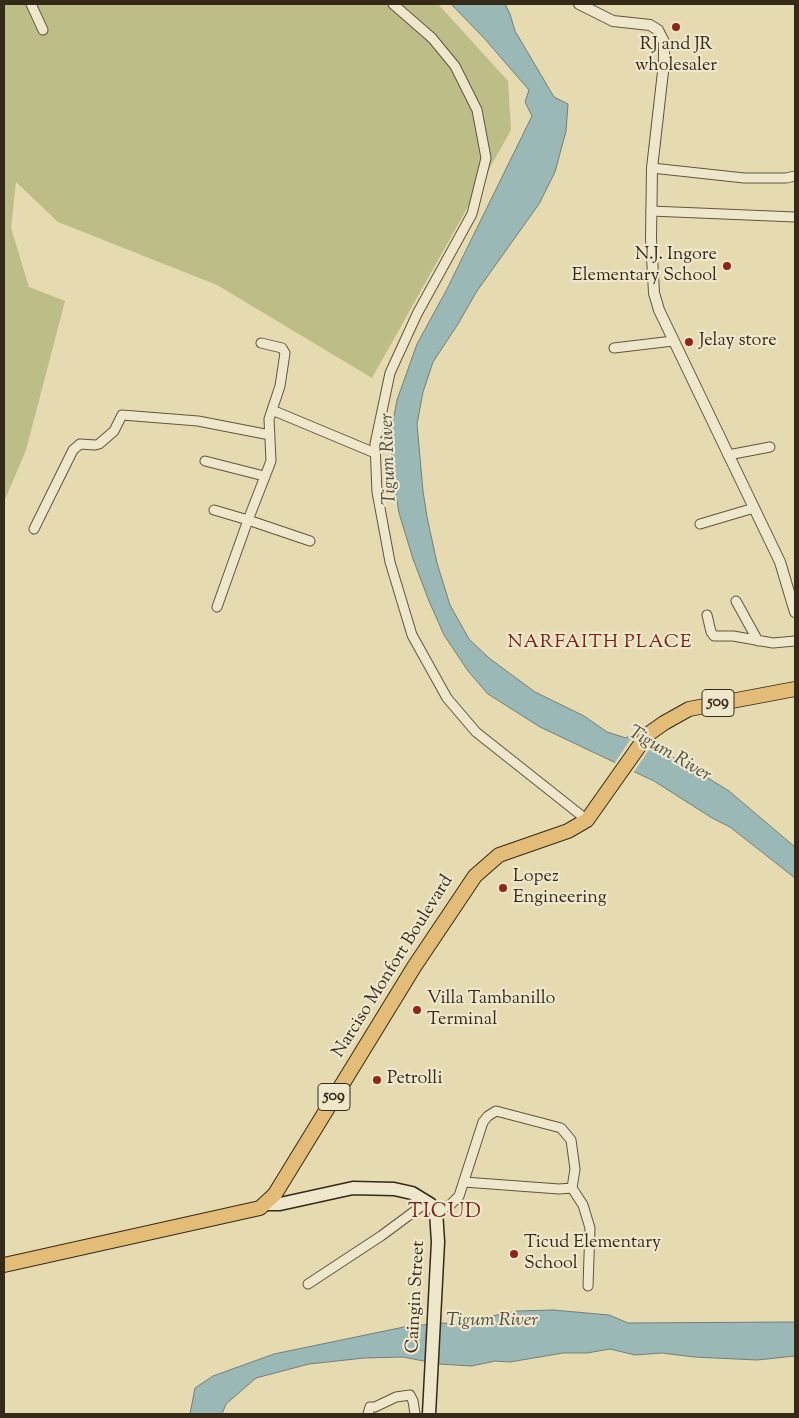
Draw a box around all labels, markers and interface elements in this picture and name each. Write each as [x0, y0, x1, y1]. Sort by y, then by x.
marker: RJ and JR wholesaler [670, 21, 682, 33]
place label: RJ and JR wholesaler [635, 35, 717, 78]
place label: N.J. Ingore Elementary School [572, 245, 717, 288]
marker: N.J. Ingore Elementary School [721, 260, 733, 272]
place label: Jelay store [699, 331, 777, 353]
marker: Jelay store [683, 336, 695, 348]
water label: Tigum River [377, 413, 403, 505]
district label: NARFAITH PLACE [506, 633, 694, 655]
road number: 509 [702, 690, 734, 716]
water label: Tigum River [623, 722, 715, 788]
place label: Lopez Engineering [513, 867, 607, 910]
street label: Narciso Monfort Boulevard [329, 872, 459, 1062]
marker: Lopez Engineering [497, 882, 509, 894]
place label: Villa Tambanillo Terminal [427, 989, 555, 1032]
marker: Villa Tambanillo Terminal [411, 1004, 423, 1016]
place label: Petrolli [387, 1069, 442, 1091]
marker: Petrolli [371, 1074, 383, 1086]
road number: 509 [318, 1084, 350, 1110]
district label: TICUD [407, 1202, 483, 1226]
place label: Ticud Elementary School [524, 1233, 661, 1276]
street label: Caingin Street [403, 1240, 431, 1354]
marker: Ticud Elementary School [508, 1248, 520, 1260]
water label: Tigum River [446, 1311, 538, 1333]

